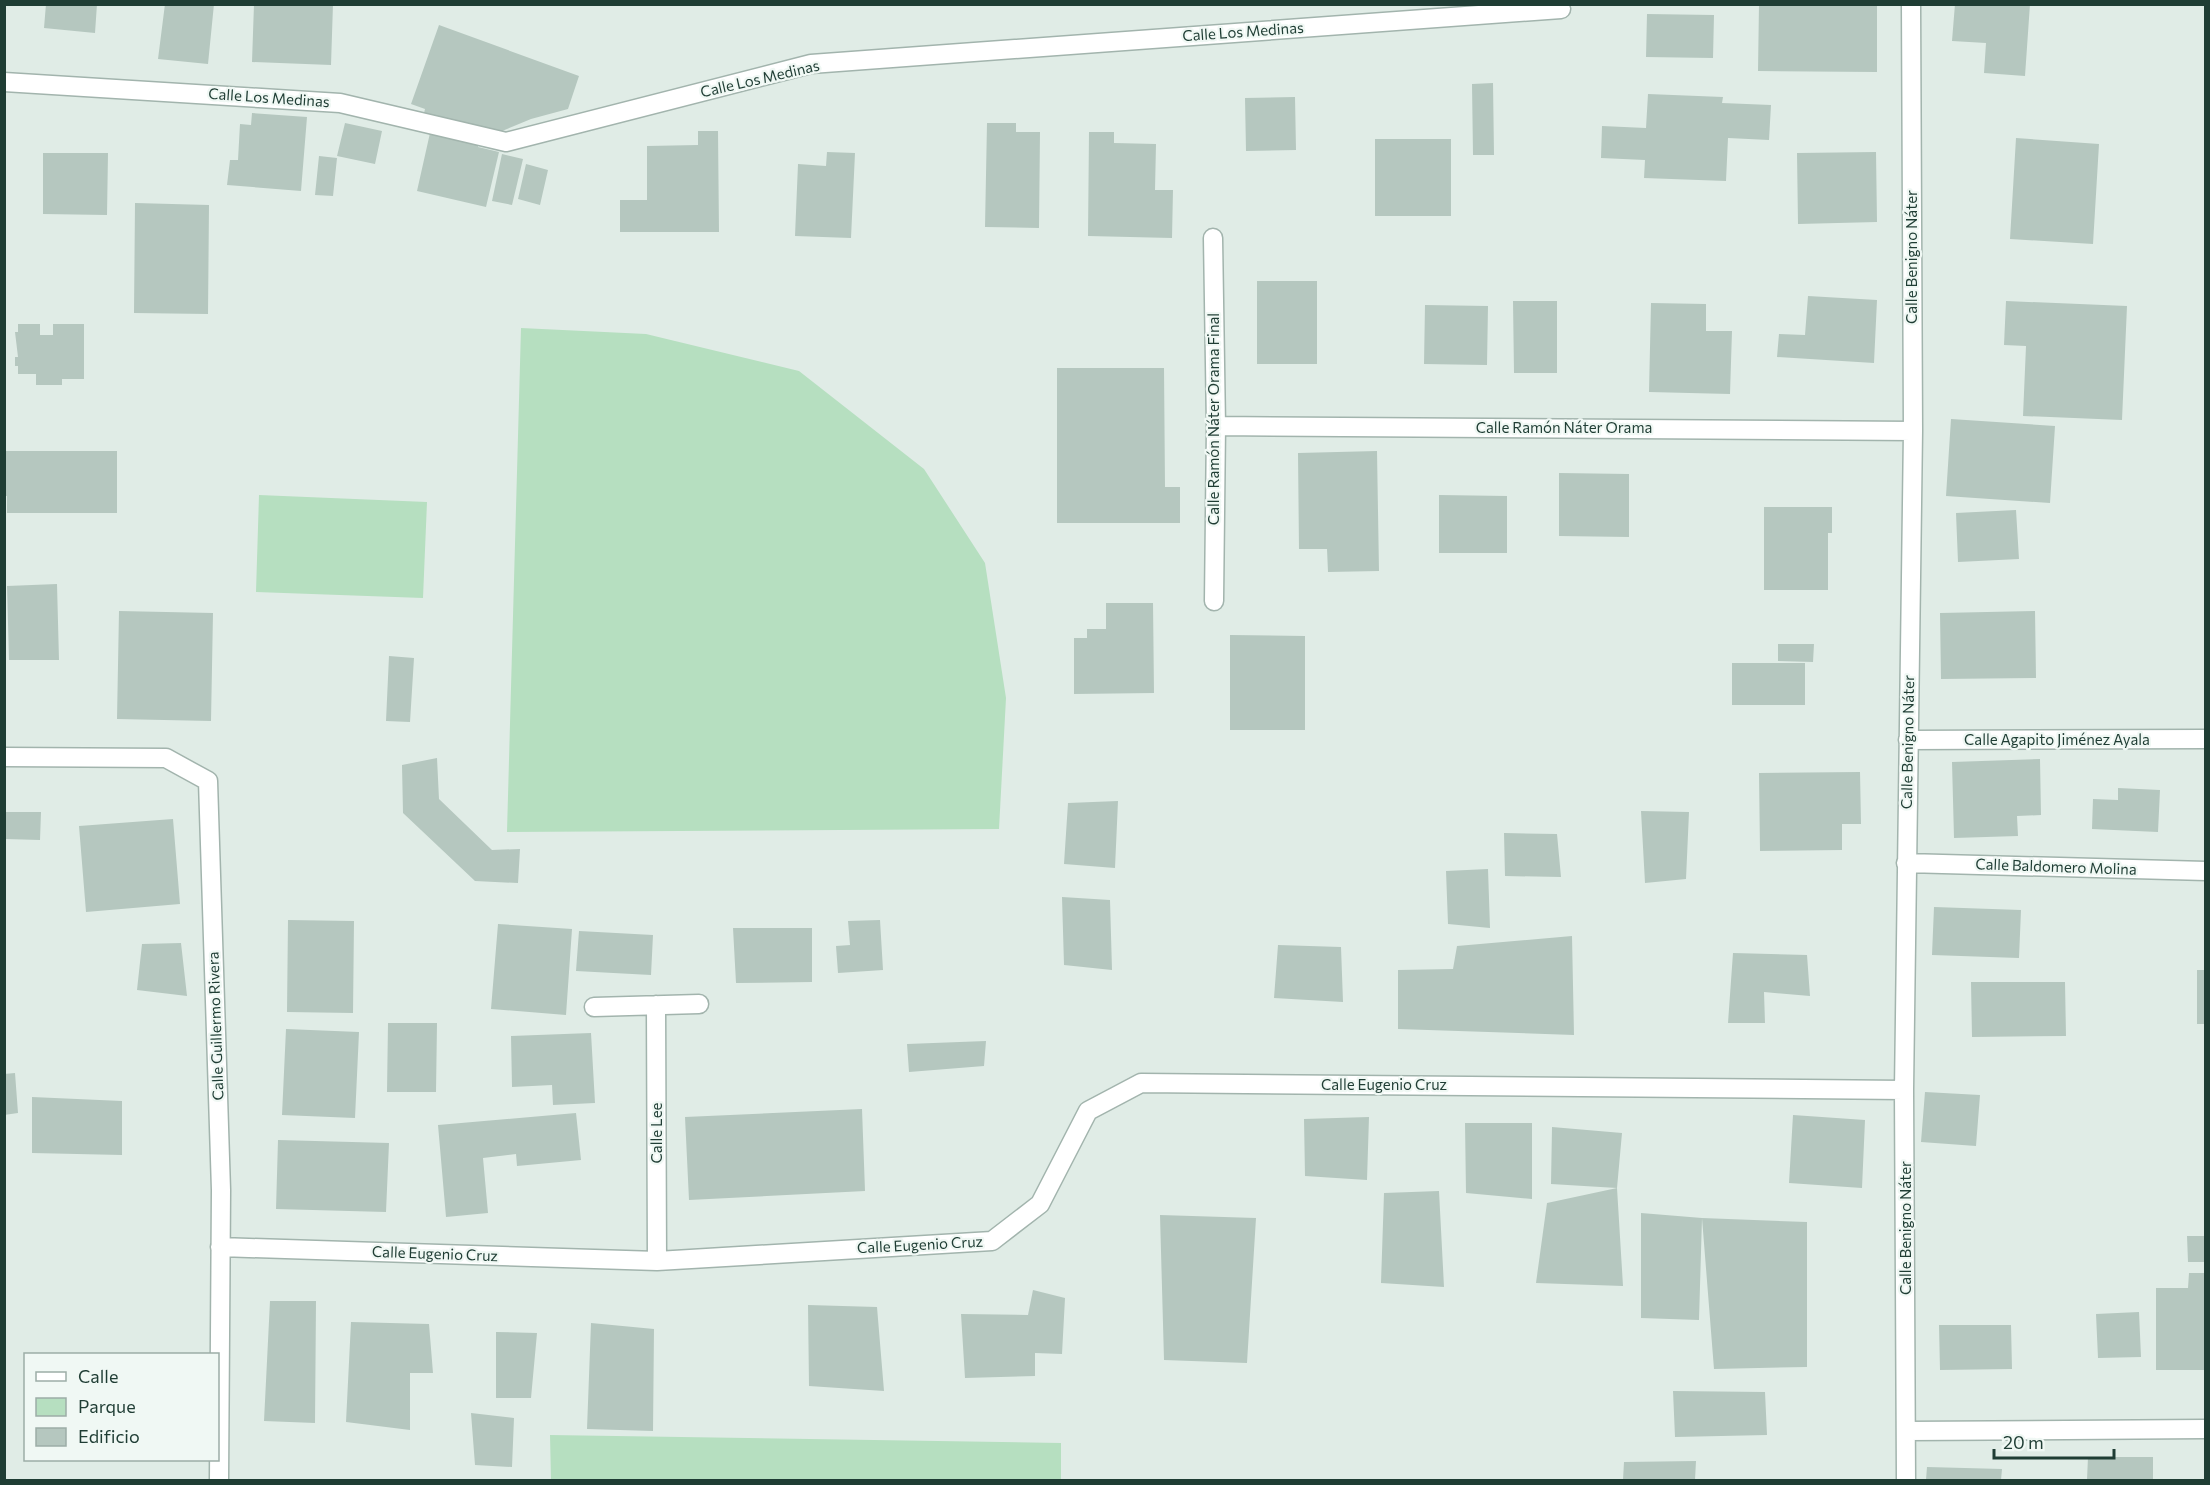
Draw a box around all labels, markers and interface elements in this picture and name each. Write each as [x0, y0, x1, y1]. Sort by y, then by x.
street label: Calle Los Medinas [1182, 18, 1304, 44]
street label: Calle Los Medinas [698, 56, 821, 100]
street label: Calle Los Medinas [208, 84, 331, 110]
street label: Calle Benigno Náter [1902, 190, 1920, 324]
street label: Calle Ramón Náter Orama Final [1204, 313, 1222, 525]
street label: Calle Ramón Náter Orama [1476, 418, 1652, 436]
street label: Calle Benigno Náter [1897, 675, 1917, 809]
street label: Calle Agapito Jiménez Ayala [1964, 730, 2150, 748]
street label: Calle Baldomero Molina [1975, 854, 2137, 878]
street label: Calle Guillermo Rivera [203, 951, 227, 1101]
street label: Calle Eugenio Cruz [1321, 1075, 1447, 1093]
street label: Calle Lee [647, 1102, 665, 1163]
street label: Calle Benigno Náter [1896, 1161, 1914, 1295]
street label: Calle Eugenio Cruz [857, 1232, 983, 1256]
street label: Calle Eugenio Cruz [372, 1242, 498, 1264]
legend [24, 1353, 219, 1461]
text: Calle [78, 1365, 118, 1387]
text: Parque [78, 1395, 136, 1417]
scale bar [1994, 1422, 2114, 1460]
text: Edificio [78, 1425, 140, 1447]
text: 20 m [2003, 1431, 2044, 1453]

